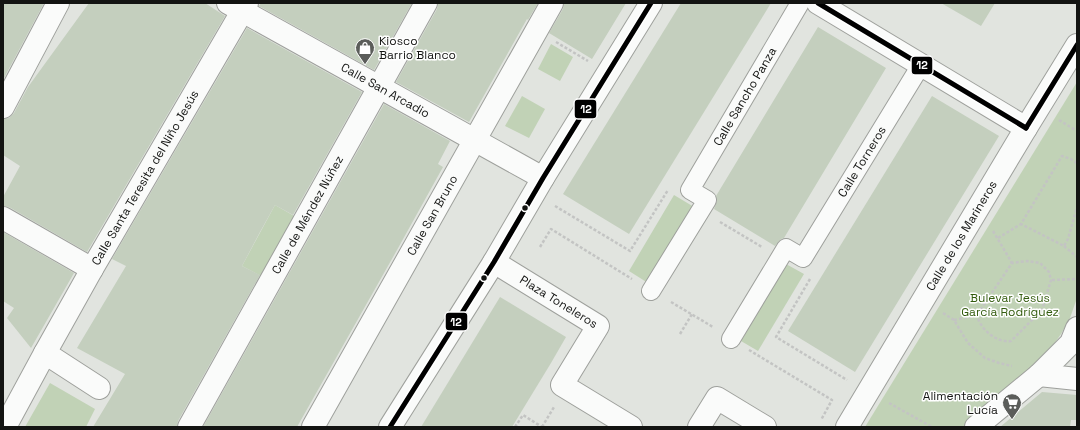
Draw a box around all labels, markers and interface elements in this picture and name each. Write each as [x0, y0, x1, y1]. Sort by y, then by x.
place label: Kiosco Barrio Blanco [379, 33, 456, 63]
shop icon: Kiosco Barrio Blanco [354, 37, 376, 65]
street label: Calle Sancho Panza [710, 44, 780, 149]
line badge: 12 [911, 56, 933, 75]
text: 12 [916, 58, 928, 72]
street label: Calle San Arcadio [338, 59, 433, 121]
street label: Calle Santa Teresita del Niño Jesús [88, 87, 202, 268]
line badge: 12 [574, 99, 597, 119]
text: 12 [580, 102, 592, 116]
street label: Calle Torneros [834, 123, 890, 200]
street label: Calle de Méndez Núñez [268, 153, 347, 277]
street label: Calle San Bruno [403, 172, 461, 258]
street label: Calle de los Marineros [922, 178, 1001, 294]
unlabelled marker [520, 203, 530, 213]
street label: Plaza Toneleros [517, 272, 601, 332]
unlabelled marker [479, 273, 489, 283]
park label: Bulevar Jesús García Rodríguez [961, 290, 1059, 320]
line badge: 12 [445, 312, 468, 331]
text: 12 [450, 315, 462, 329]
place label: Alimentación Lucía [923, 388, 998, 418]
supermarket icon: Alimentación Lucía [1001, 392, 1023, 420]

